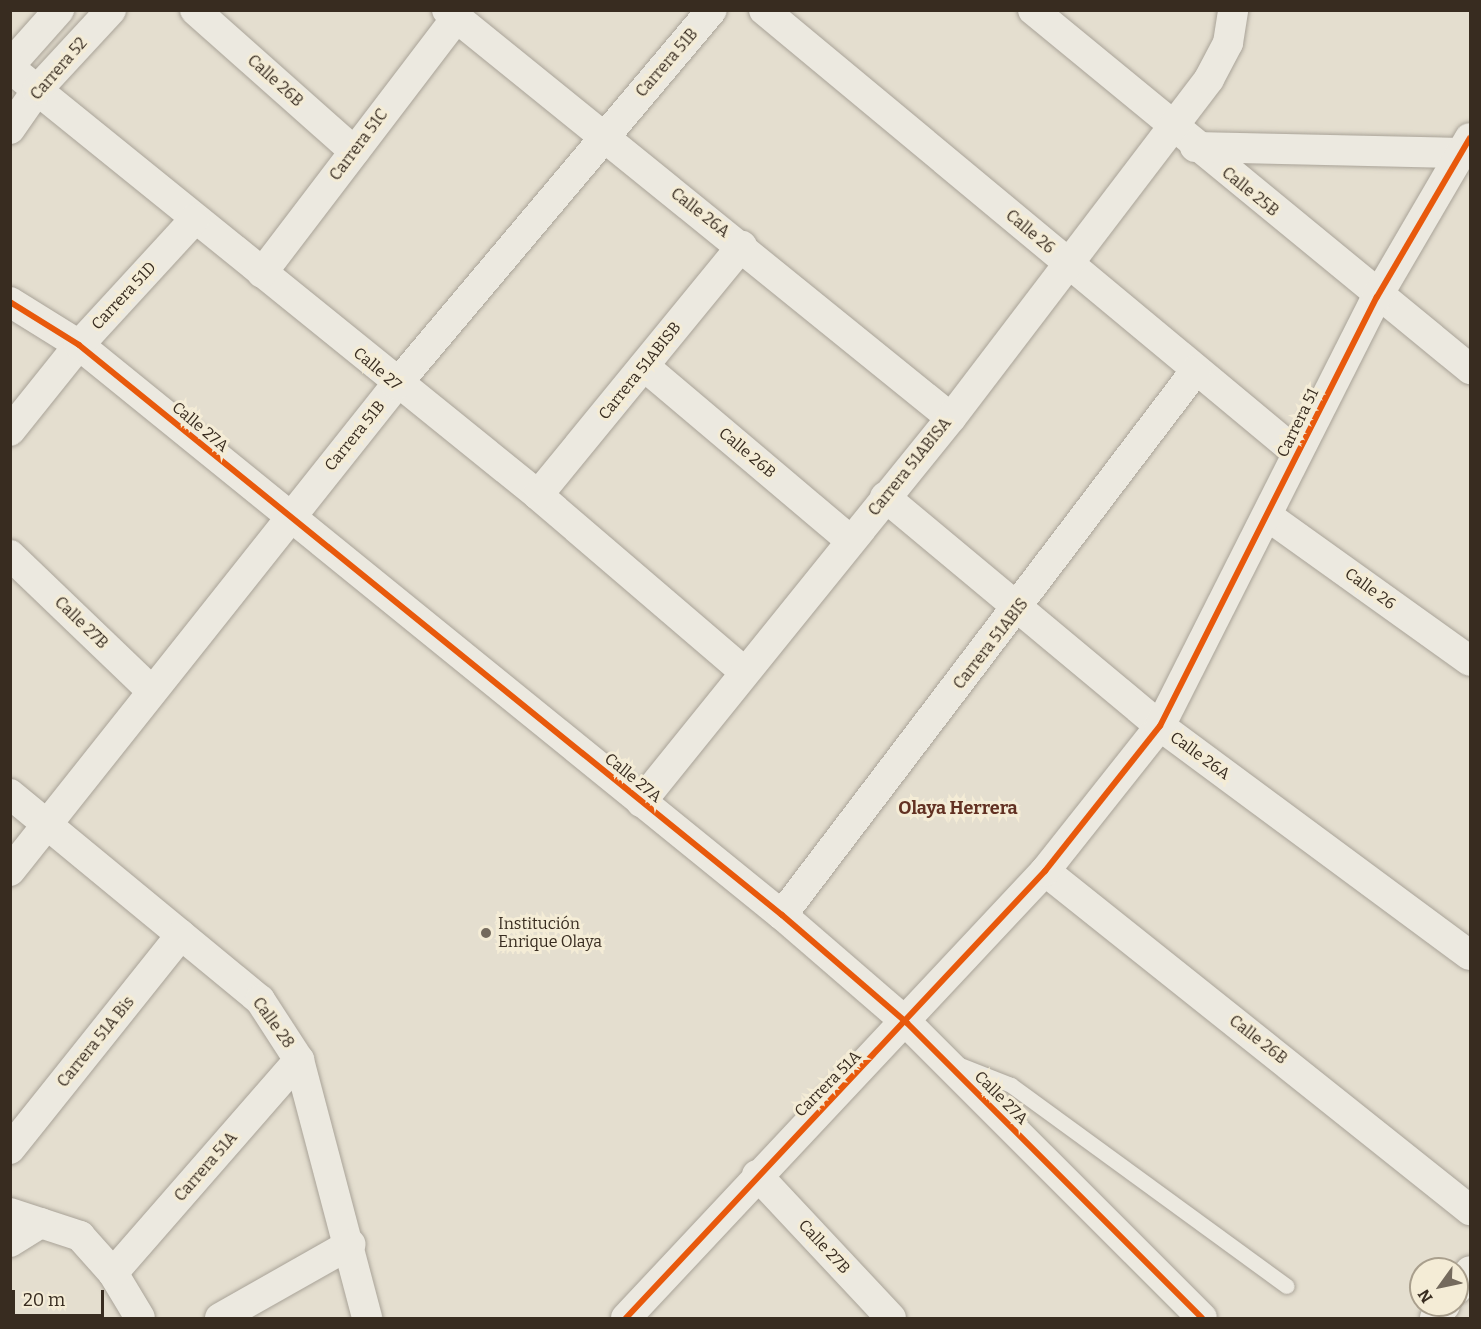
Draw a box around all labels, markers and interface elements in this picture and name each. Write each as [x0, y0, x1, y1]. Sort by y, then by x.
street label: Carrera 51B [632, 25, 702, 101]
street label: Carrera 52 [27, 34, 91, 104]
street label: Calle 26B [243, 51, 307, 111]
street label: Carrera 51C [326, 105, 392, 185]
street label: Calle 25B [1218, 163, 1282, 221]
street label: Calle 26A [667, 184, 733, 242]
street label: Calle 26 [1002, 206, 1058, 258]
street label: Carrera 51D [88, 258, 160, 334]
street label: Carrera 51ABISB [595, 318, 685, 424]
street label: Calle 27 [349, 343, 405, 395]
street label: Carrera 51 [1273, 385, 1323, 461]
street label: Carrera 51B [321, 397, 389, 475]
street label: Calle 27A [168, 398, 232, 456]
street label: Carrera 51ABISA [865, 414, 955, 520]
street label: Calle 26B [715, 424, 779, 482]
street label: Calle 26 [1341, 564, 1399, 614]
street label: Calle 27B [50, 593, 112, 653]
street label: Carrera 51ABIS [950, 595, 1032, 693]
street label: Calle 26A [1166, 728, 1234, 784]
street label: Calle 27A [601, 749, 665, 807]
district label: Olaya Herrera [898, 797, 1018, 819]
place label: Institución Enrique Olaya [498, 914, 602, 952]
marker: Institución Enrique Olaya [479, 926, 493, 940]
street label: Carrera 51A Bis [53, 993, 139, 1091]
street label: Calle 28 [248, 994, 298, 1052]
street label: Calle 26B [1225, 1011, 1291, 1069]
street label: Carrera 51A [791, 1047, 865, 1121]
street label: Calle 27A [970, 1067, 1032, 1129]
street label: Carrera 51A [171, 1128, 241, 1206]
street label: Calle 27B [794, 1216, 854, 1278]
north arrow [1409, 1257, 1469, 1317]
scale bar [15, 1278, 106, 1316]
text: N [1414, 1286, 1436, 1306]
text: 20 m [23, 1289, 65, 1311]

